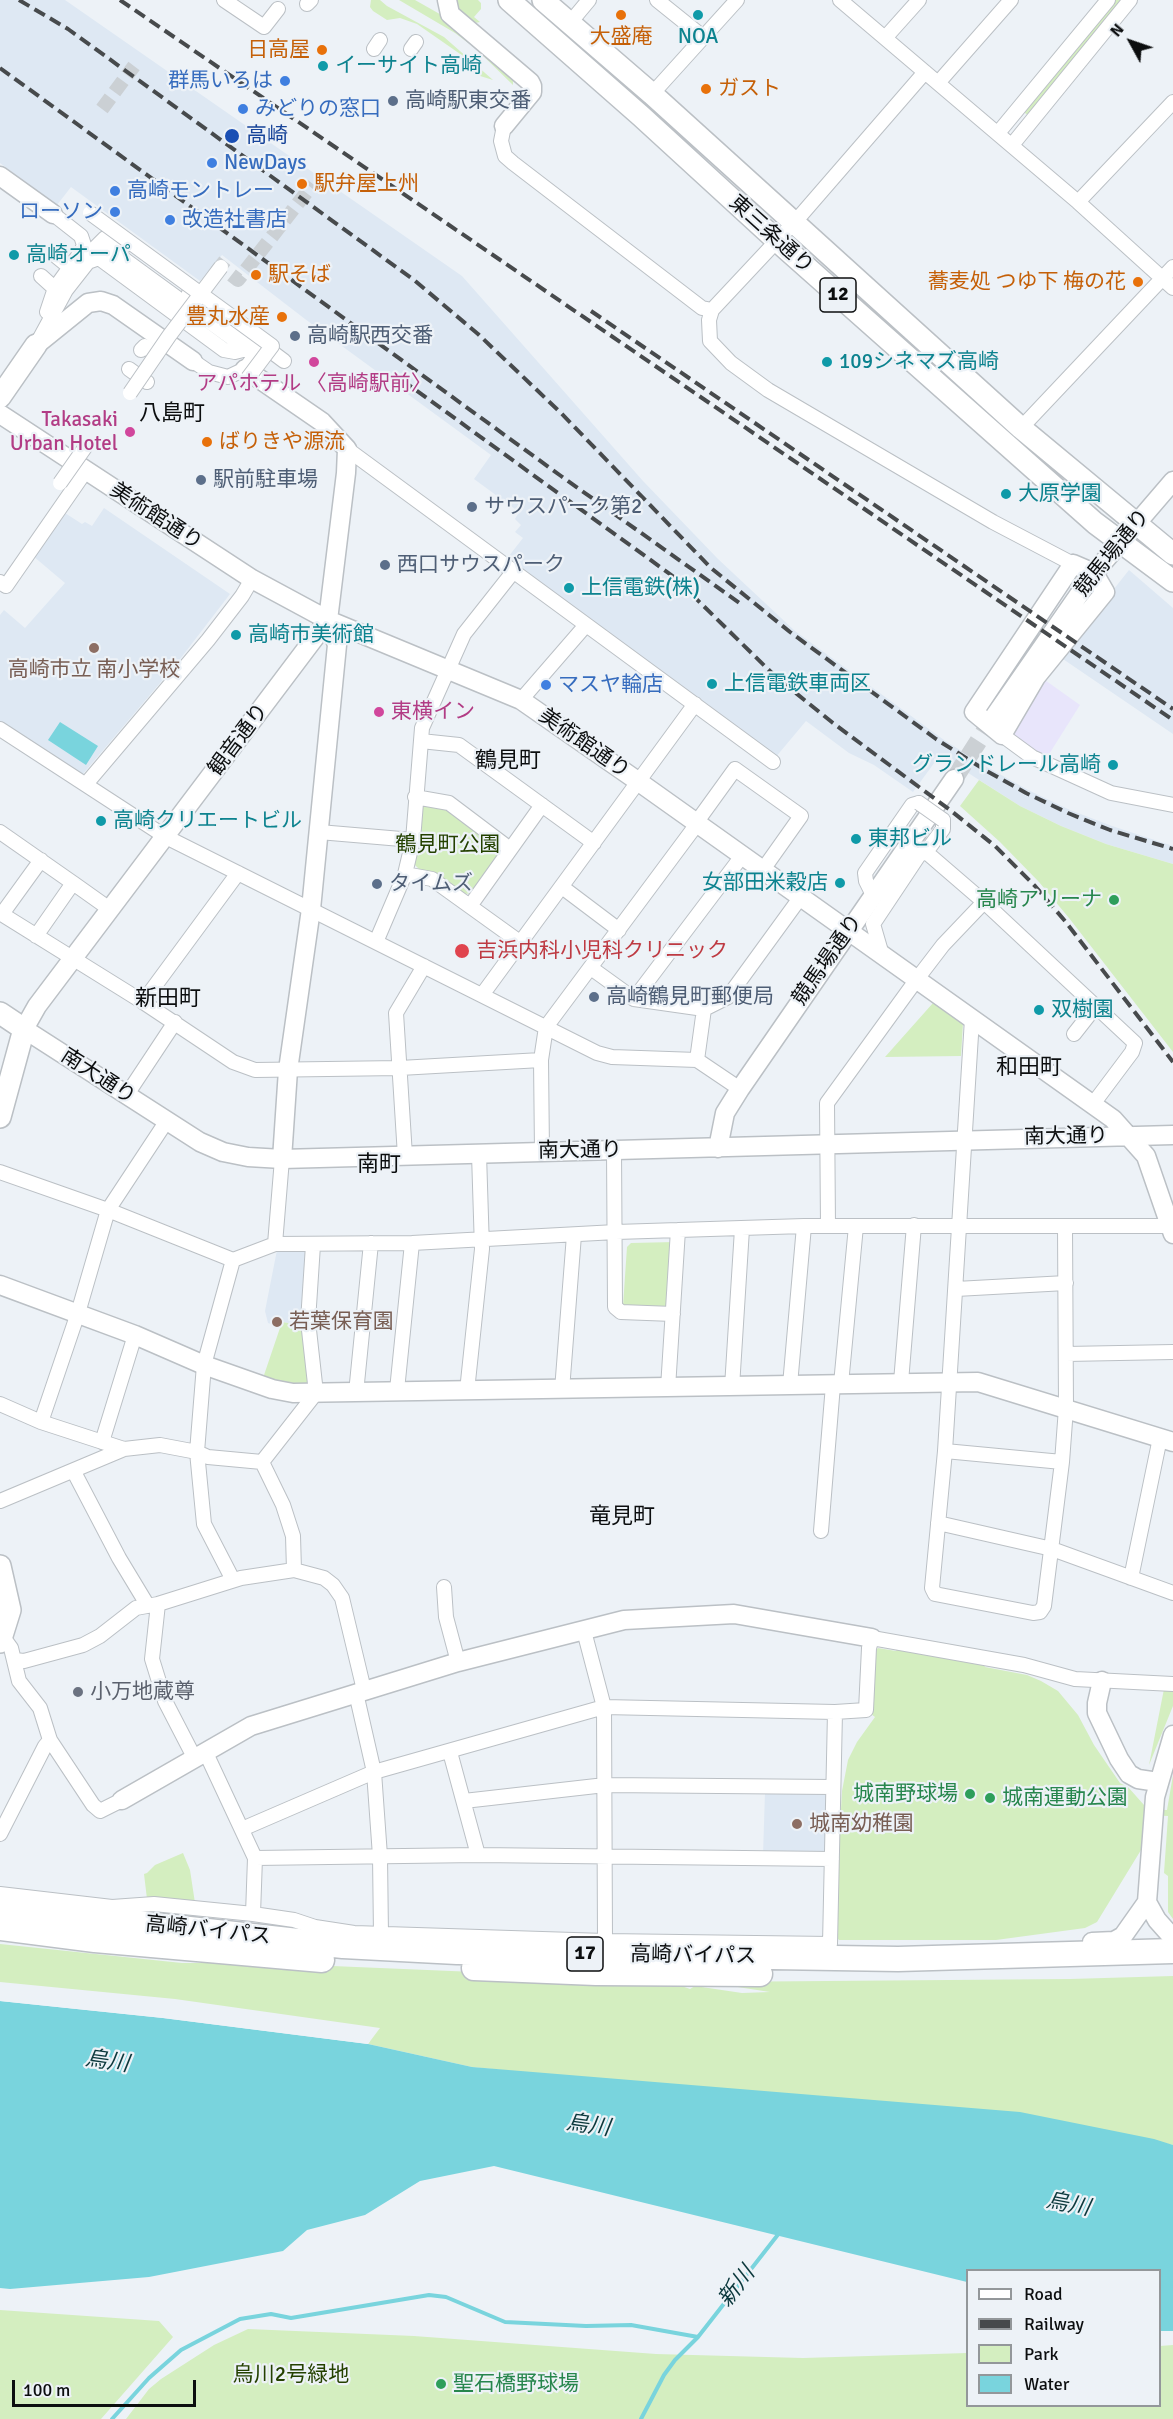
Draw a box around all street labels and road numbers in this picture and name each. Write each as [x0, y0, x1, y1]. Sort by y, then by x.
street label: 東三条通り [724, 191, 818, 279]
road number: 12 [820, 278, 856, 312]
street label: 美術館通り [105, 478, 207, 556]
street label: 競馬場通り [1070, 504, 1156, 602]
street label: 観音通り [204, 699, 274, 781]
street label: 美術館通り [534, 704, 634, 784]
street label: 競馬場通り [788, 910, 868, 1010]
street label: 南大通り [56, 1044, 140, 1110]
street label: 南大通り [1024, 1124, 1108, 1150]
street label: 南大通り [538, 1138, 622, 1164]
street label: 高崎バイパス [144, 1912, 272, 1950]
road number: 17 [567, 1937, 603, 1971]
street label: 高崎バイパス [630, 1942, 756, 1970]

